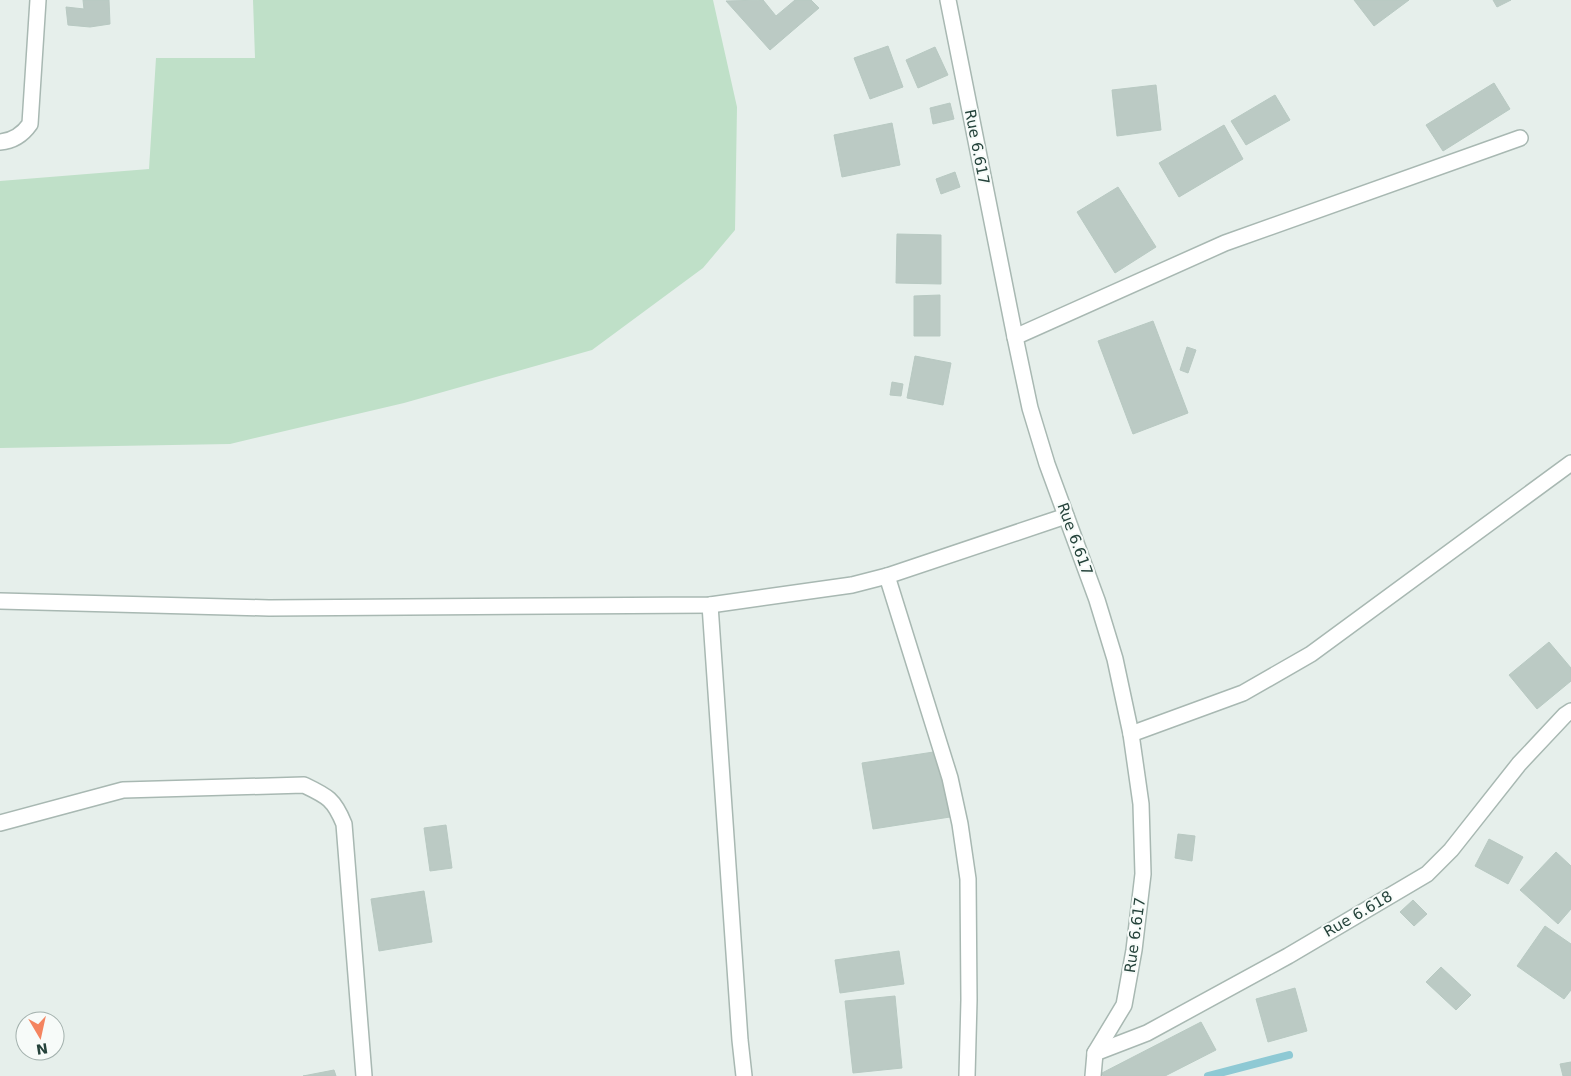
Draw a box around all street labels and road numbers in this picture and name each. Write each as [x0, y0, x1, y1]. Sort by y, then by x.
street label: Rue 6.617 [961, 108, 993, 186]
street label: Rue 6.617 [1054, 500, 1096, 578]
street label: Rue 6.618 [1321, 887, 1395, 941]
street label: Rue 6.617 [1121, 896, 1149, 974]

